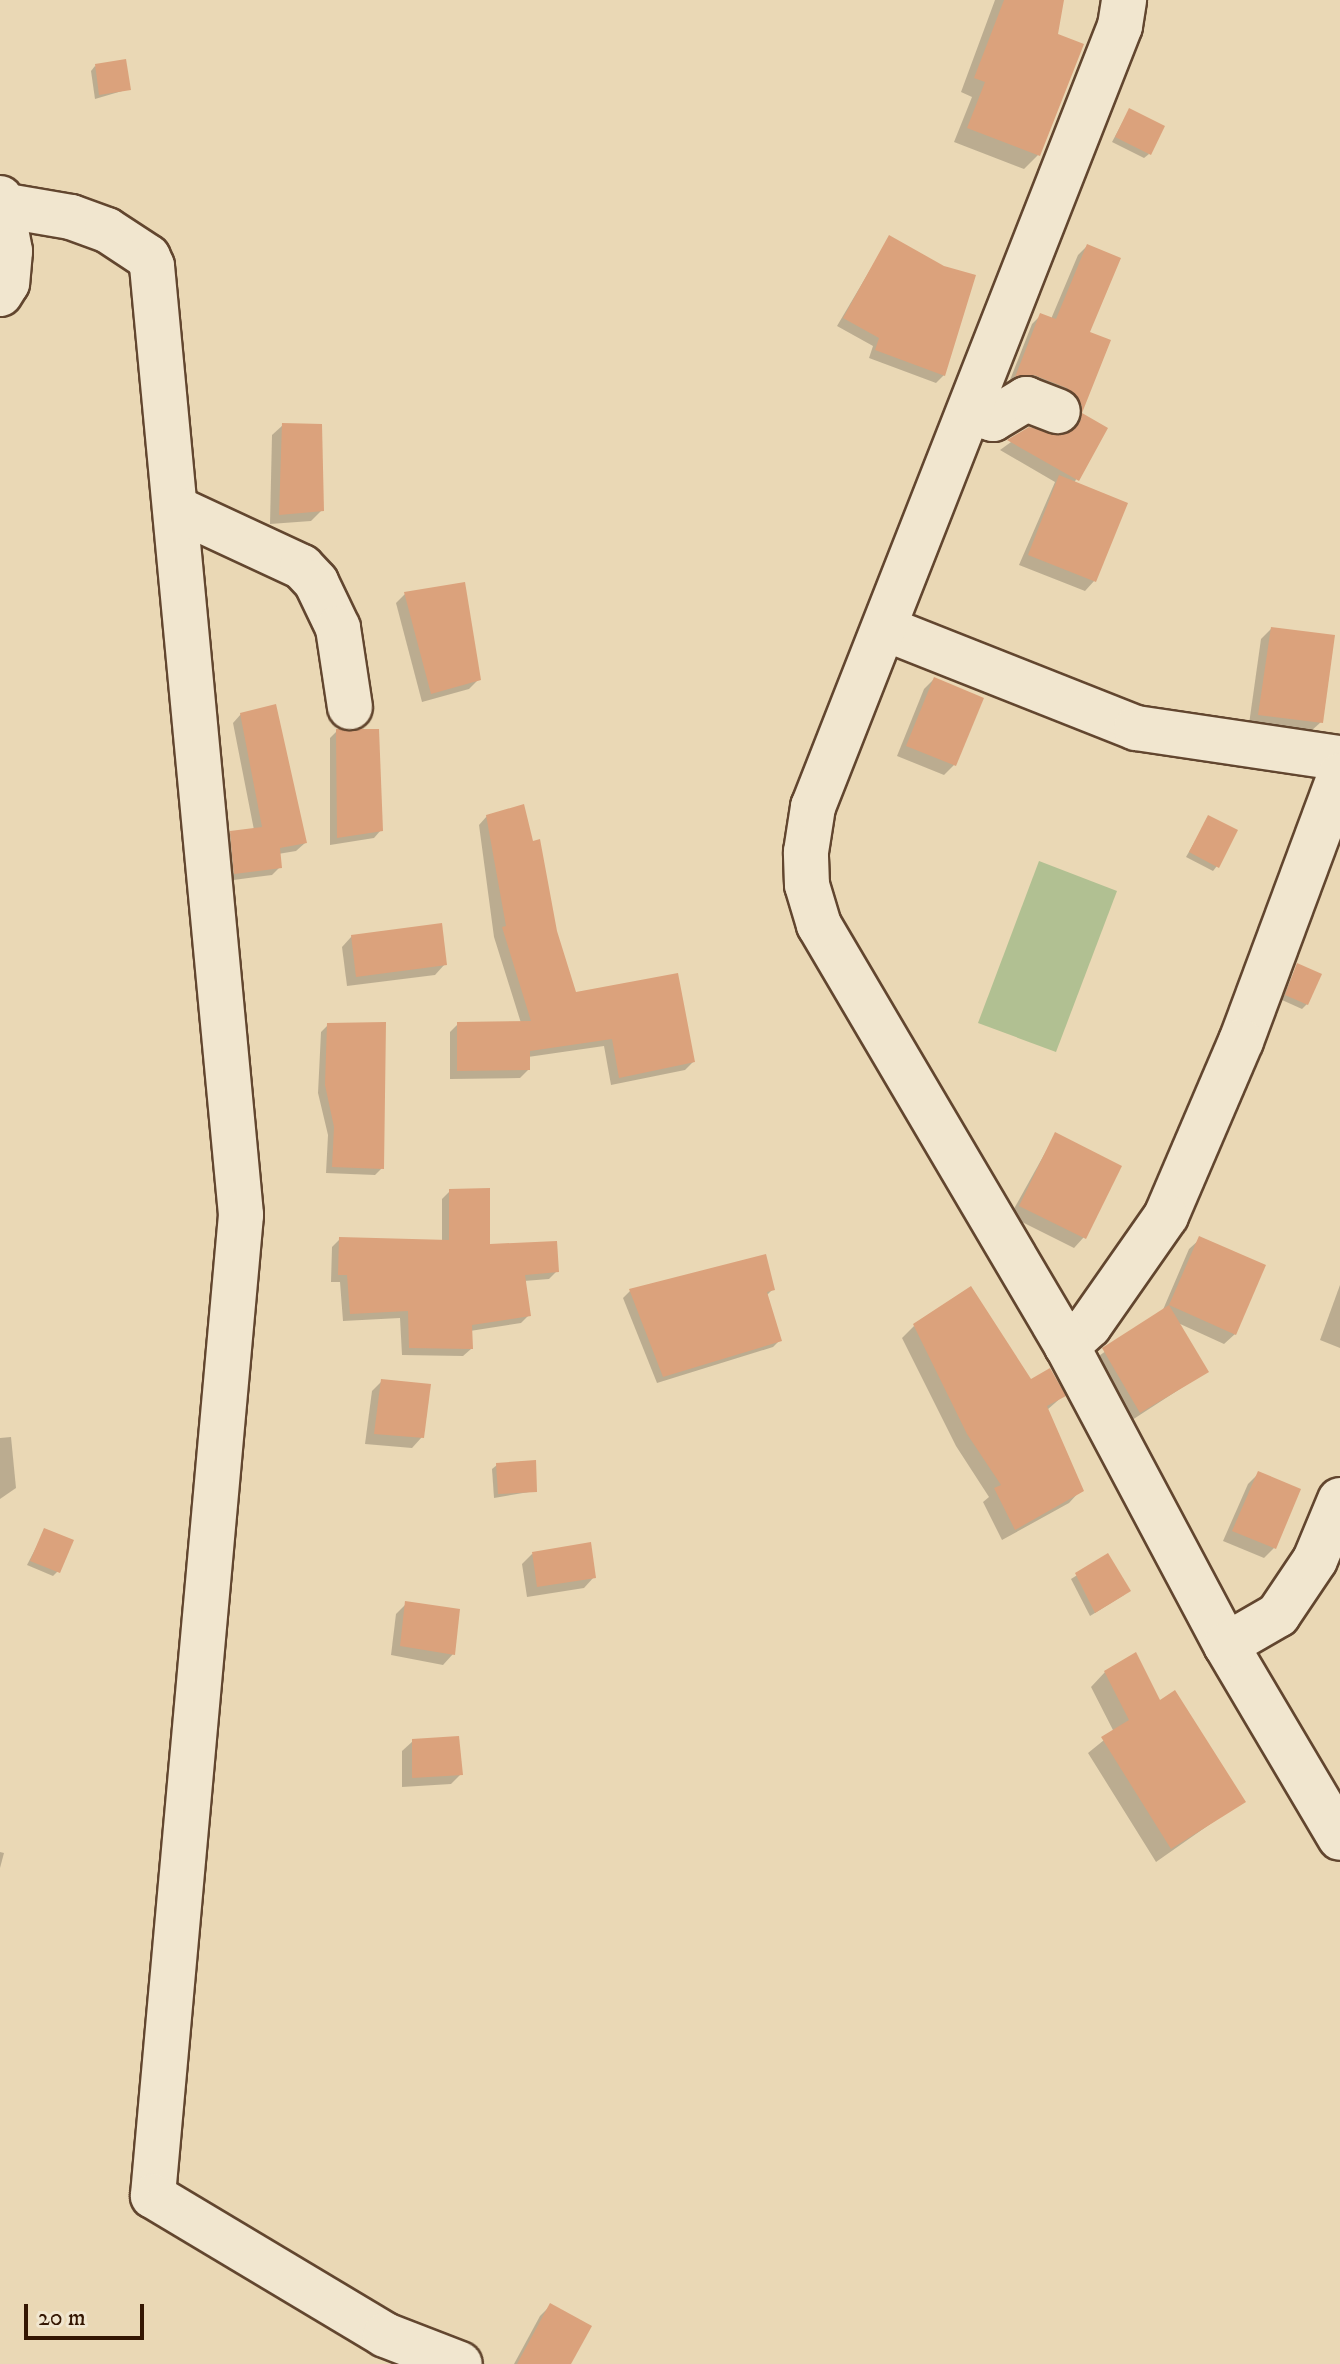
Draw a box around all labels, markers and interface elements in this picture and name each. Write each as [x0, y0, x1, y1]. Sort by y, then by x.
scale bar [28, 2288, 148, 2338]
text: 20 m [38, 2303, 86, 2333]

